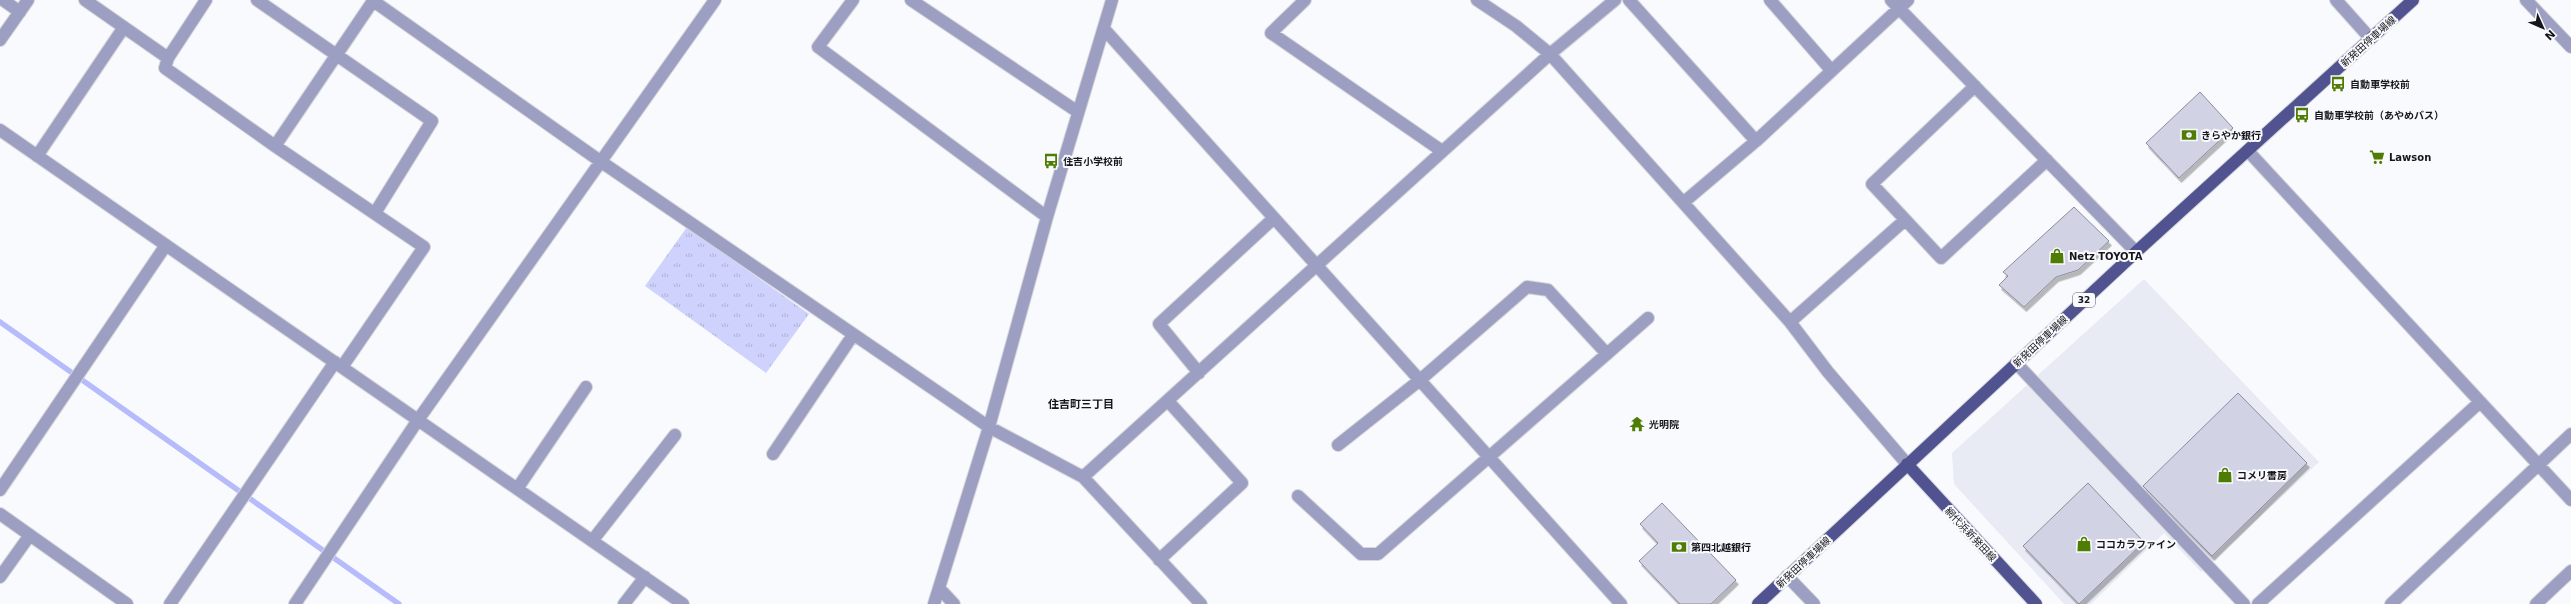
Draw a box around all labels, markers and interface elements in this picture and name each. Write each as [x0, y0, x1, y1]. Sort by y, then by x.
north arrow [2523, 8, 2563, 48]
street label: 新発田停車場線 [2339, 14, 2398, 69]
text: N [2542, 27, 2558, 43]
bus stop icon: 自動車学校前 [2329, 75, 2347, 93]
place label: 自動車学校前 [2350, 79, 2410, 90]
bus stop icon: 自動車学校前（あやめバス） [2293, 106, 2311, 124]
place label: 自動車学校前（あやめバス） [2314, 110, 2444, 121]
bank icon: きらやか銀行 [2180, 126, 2198, 144]
place label: きらやか銀行 [2201, 130, 2261, 141]
supermarket icon: Lawson [2368, 148, 2386, 166]
bus stop icon: 住吉小学校前 [1042, 152, 1060, 170]
place label: Lawson [2389, 152, 2431, 163]
place label: 住吉小学校前 [1063, 156, 1123, 167]
shop icon: Netz TOYOTA [2048, 247, 2066, 265]
place label: Netz TOYOTA [2069, 251, 2143, 262]
road number: 32 [2073, 293, 2095, 307]
street label: 新発田停車場線 [2011, 313, 2070, 369]
district label: 住吉町三丁目 [1048, 398, 1114, 411]
temple icon: 光明院 [1628, 415, 1646, 433]
place label: 光明院 [1649, 419, 1679, 430]
shop icon: コメリ書房 [2216, 466, 2234, 484]
place label: コメリ書房 [2237, 470, 2287, 481]
street label: 網代浜新発田線 [1943, 505, 1999, 564]
street label: 新発田停車場線 [1774, 534, 1833, 590]
shop icon: ココカラファイン [2075, 535, 2093, 553]
bank icon: 第四北越銀行 [1670, 538, 1688, 556]
place label: ココカラファイン [2096, 539, 2176, 550]
place label: 第四北越銀行 [1691, 542, 1751, 553]

